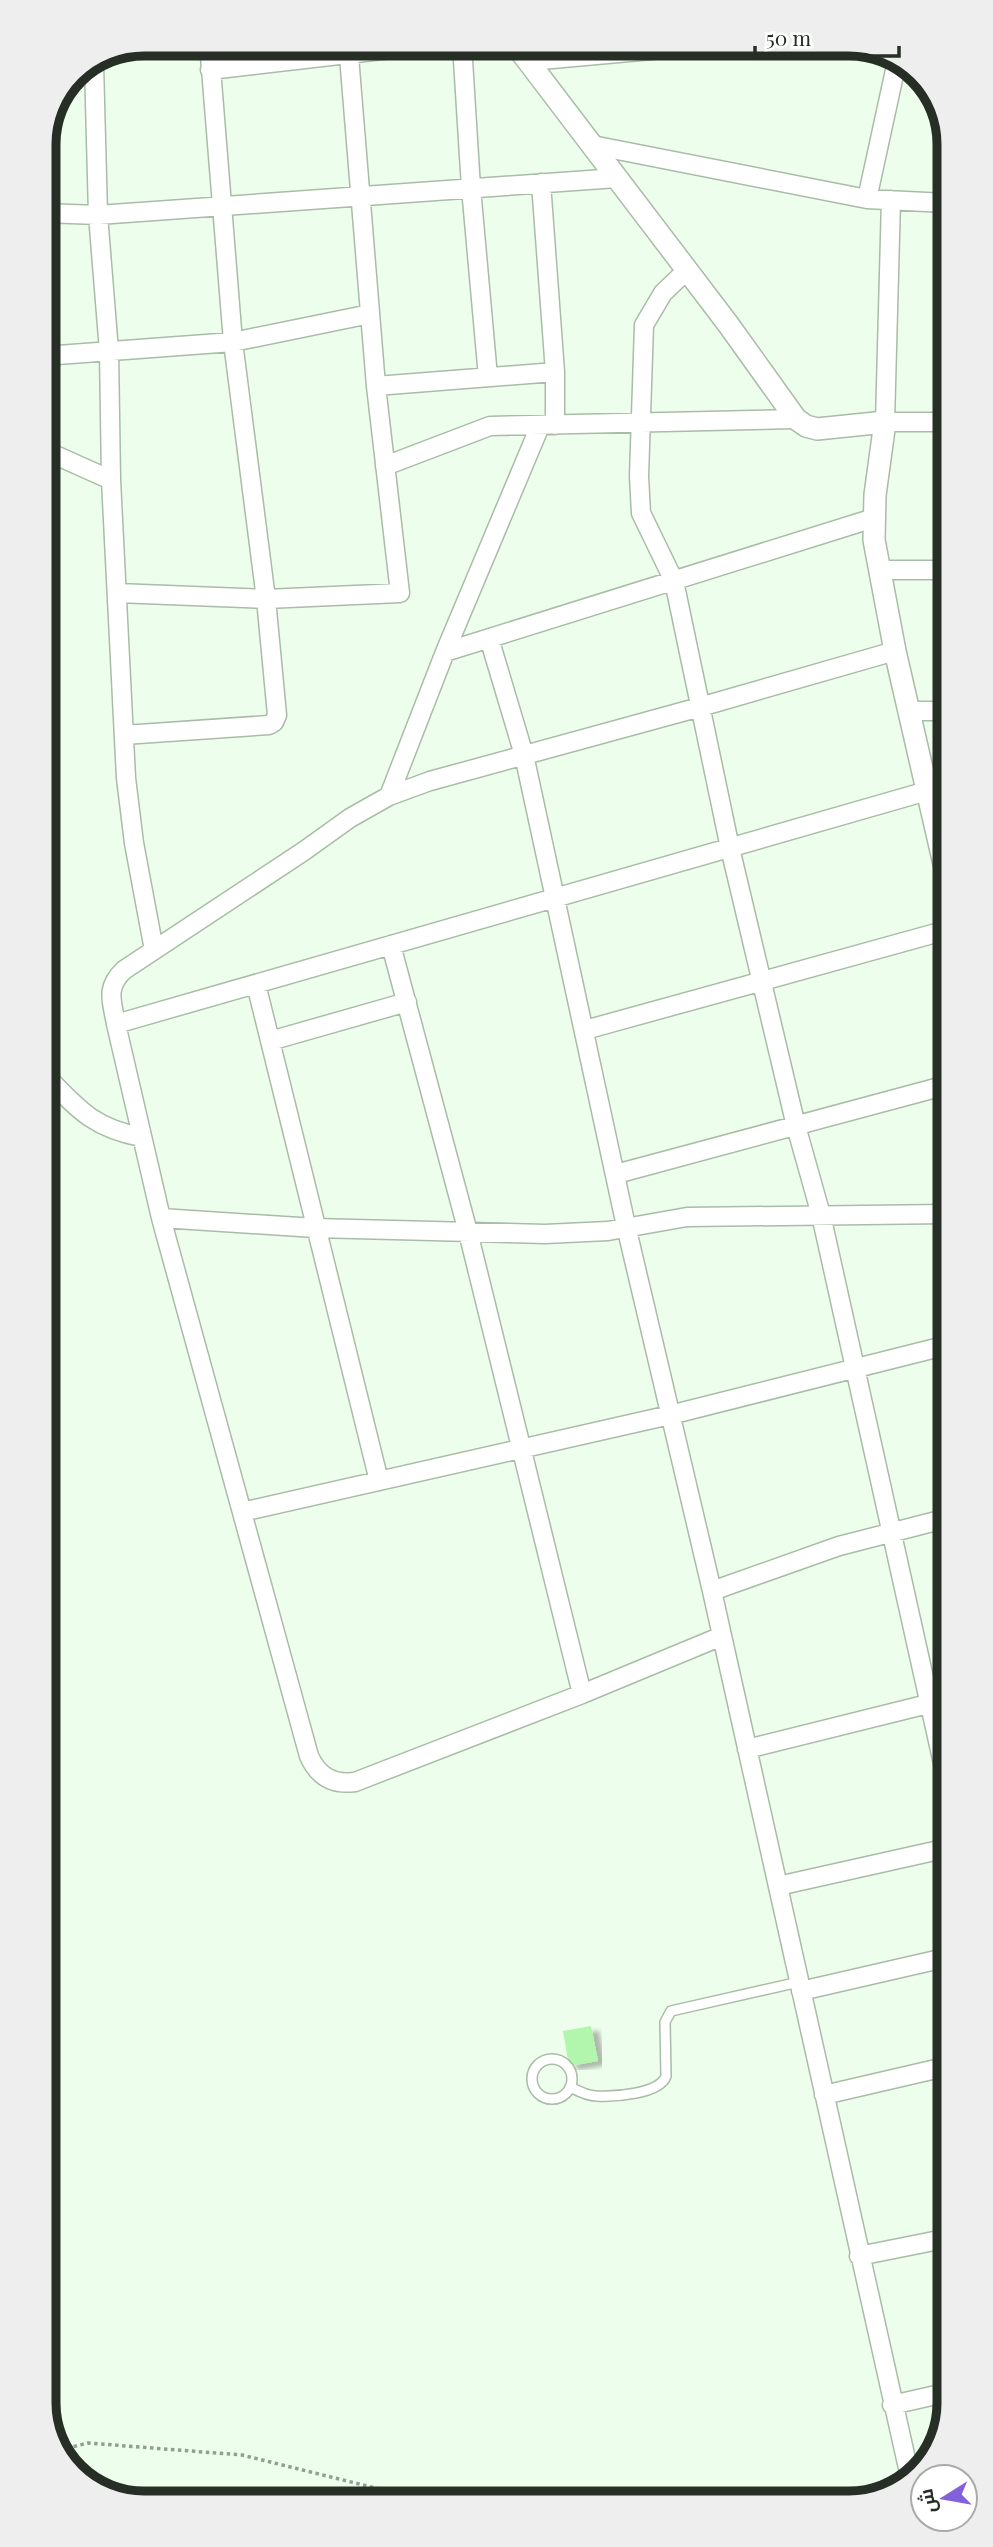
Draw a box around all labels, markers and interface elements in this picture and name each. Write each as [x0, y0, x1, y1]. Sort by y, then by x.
scale bar [755, 14, 898, 58]
text: 50 m [766, 23, 812, 51]
north arrow [909, 2463, 979, 2533]
text: ش [911, 2487, 941, 2516]

